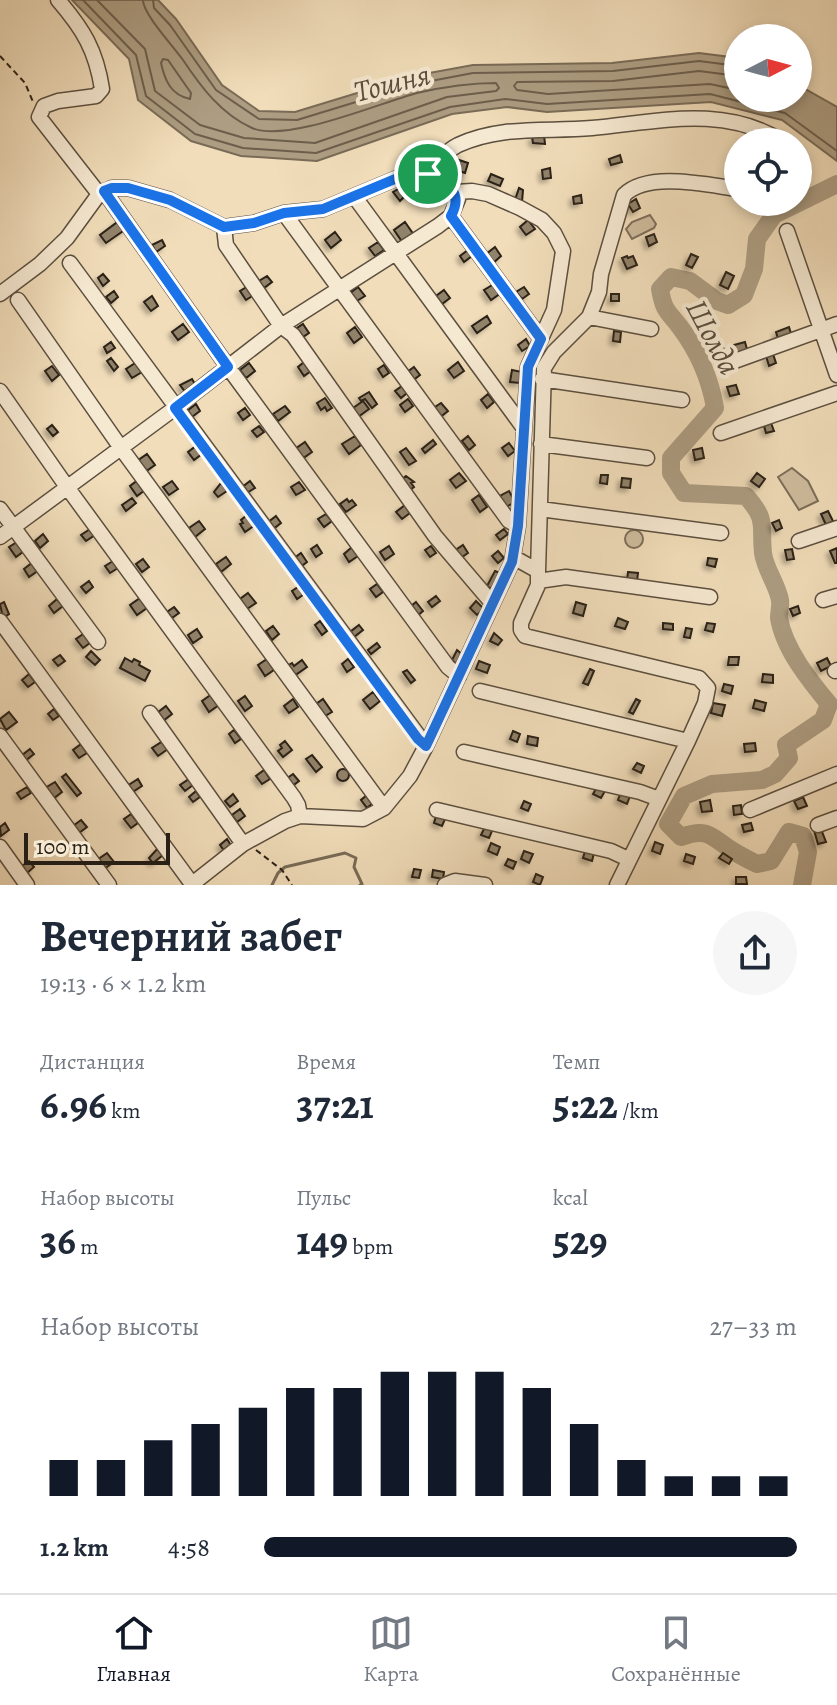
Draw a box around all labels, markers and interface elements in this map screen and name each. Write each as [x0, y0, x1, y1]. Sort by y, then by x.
north arrow [724, 24, 812, 112]
map controls [724, 24, 812, 216]
water label: Тошня [350, 54, 434, 112]
button: locate [724, 128, 812, 216]
pin [394, 140, 462, 208]
icon: arrive [406, 152, 450, 196]
water label: Шолда [676, 292, 750, 382]
scale bar [24, 829, 170, 865]
text: 100 m [36, 832, 90, 862]
text: Вечерний забег [40, 906, 342, 966]
button: share [713, 911, 797, 995]
text: 19:13 · 6 × 1.2 km [40, 966, 206, 1001]
text: Дистанция [40, 1047, 145, 1077]
text: Время [296, 1047, 356, 1077]
text: Темп [553, 1047, 601, 1077]
text: 6.96 [40, 1077, 107, 1132]
text: 37:21 [296, 1077, 374, 1132]
text: 5:22 [553, 1077, 618, 1132]
text: km [107, 1096, 141, 1126]
text: /km [618, 1096, 659, 1126]
text: Набор высоты [40, 1183, 175, 1213]
text: Пульс [296, 1183, 351, 1213]
text: kcal [553, 1183, 588, 1213]
text: 36 [40, 1213, 76, 1268]
text: 149 [296, 1213, 348, 1268]
text: 529 [553, 1213, 608, 1268]
text: m [76, 1232, 99, 1262]
text: bpm [348, 1232, 393, 1262]
text: Набор высоты [40, 1309, 199, 1344]
text: 27–33 m [710, 1309, 797, 1344]
text: 1.2 km [40, 1530, 109, 1565]
text: 4:58 [168, 1530, 210, 1565]
tab: Главная [96, 1611, 171, 1689]
tab: Карта [363, 1611, 419, 1689]
tab: Сохранённые [611, 1611, 741, 1689]

